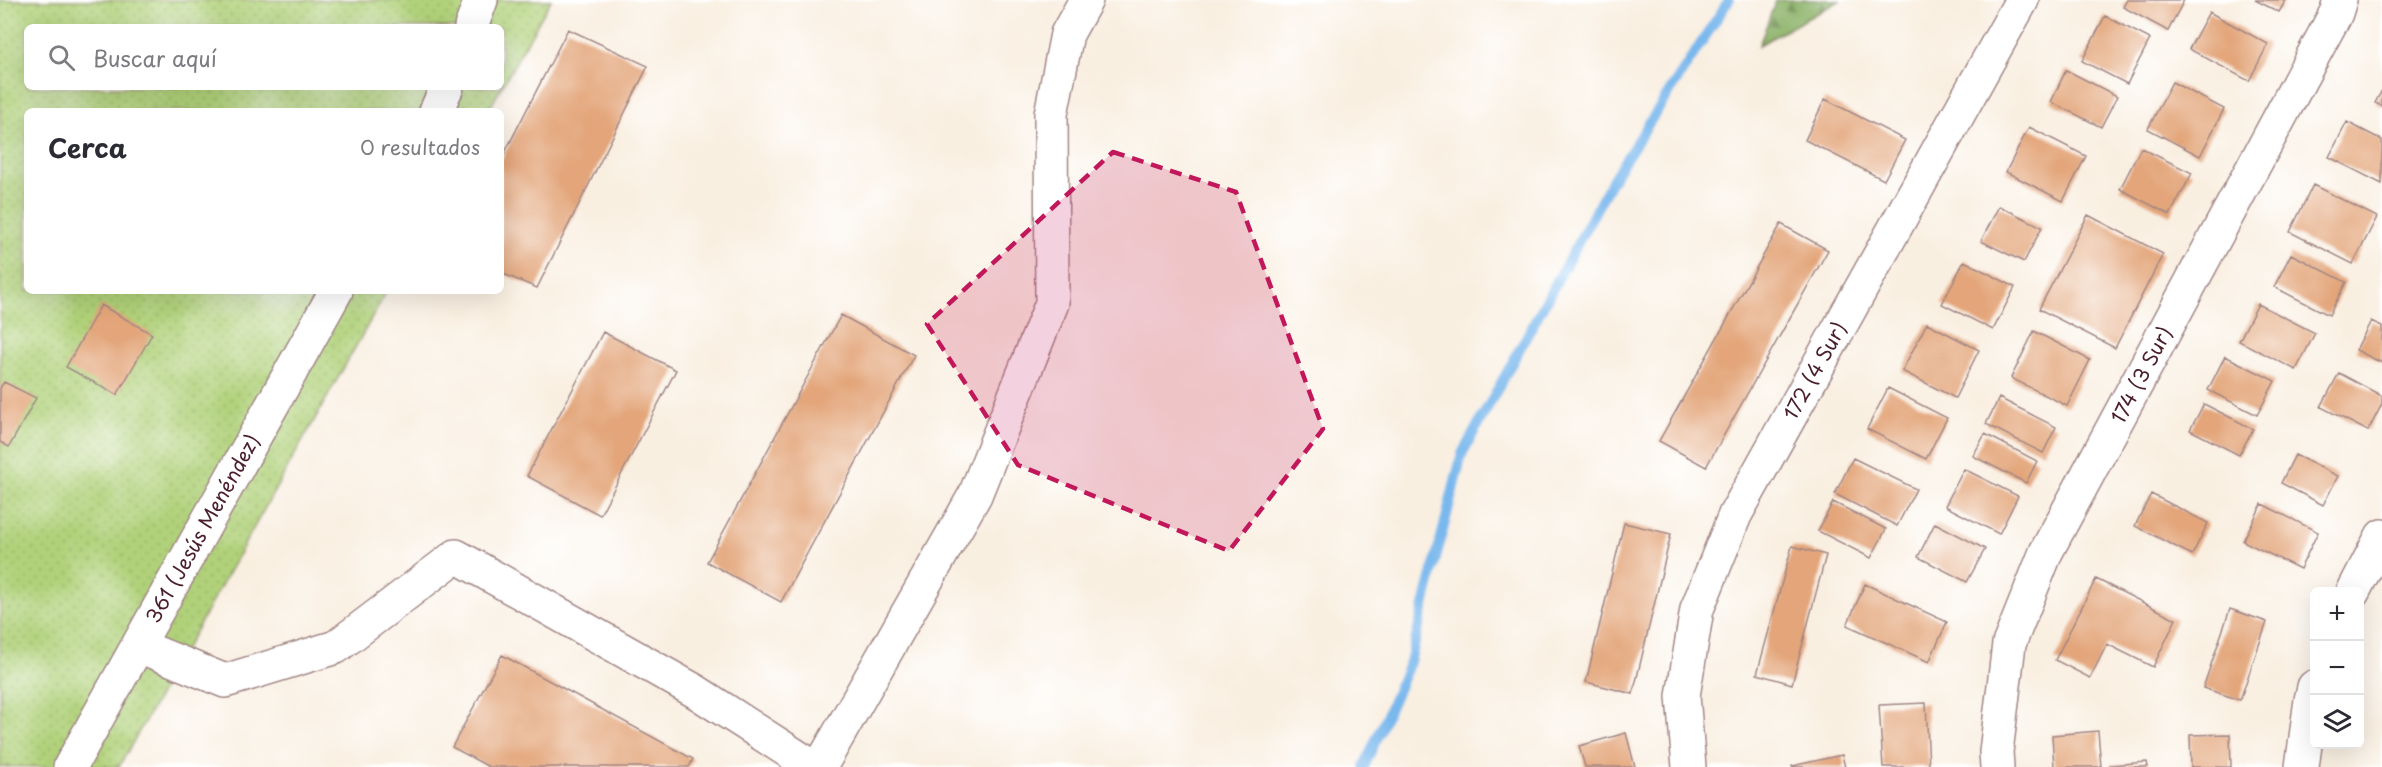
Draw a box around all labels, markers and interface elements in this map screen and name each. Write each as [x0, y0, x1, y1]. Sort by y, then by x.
search box [24, 24, 504, 90]
icon: search [45, 41, 78, 74]
text: Buscar aquí [93, 41, 217, 74]
text: Cerca [48, 128, 127, 167]
text: 0 resultados [360, 132, 480, 162]
street label: 172 (4 Sur) [1775, 316, 1853, 425]
street label: 174 (3 Sur) [2103, 321, 2179, 428]
street label: 361 (Jesús Menéndez) [138, 429, 267, 628]
map controls [2310, 587, 2364, 749]
button: + [2310, 587, 2364, 641]
button: − [2310, 641, 2364, 695]
button: layers [2310, 695, 2364, 749]

